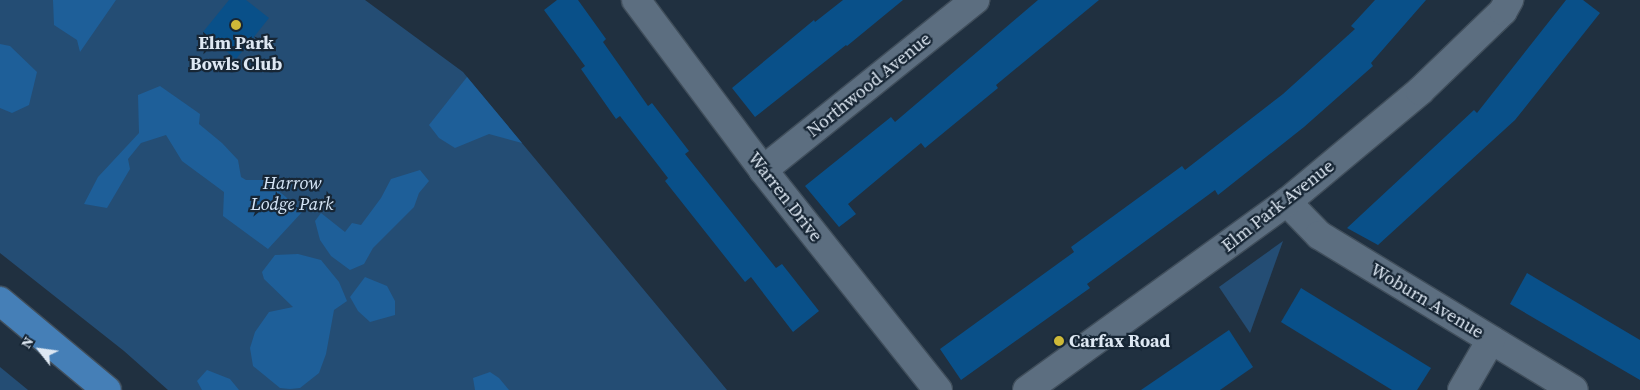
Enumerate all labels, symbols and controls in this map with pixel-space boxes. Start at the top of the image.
marker: Elm Park Bowls Club [230,19,242,31]
street label: Northwood Avenue [803,28,935,142]
place label: Elm Park Bowls Club [190,33,282,76]
street label: Warren Drive [743,148,827,246]
street label: Elm Park Avenue [1217,155,1339,257]
park label: Harrow Lodge Park [251,173,333,215]
street label: Woburn Avenue [1366,259,1488,343]
north arrow [15,325,65,375]
place label: Carfax Road [1069,330,1170,352]
text: N [16,333,38,352]
marker: Carfax Road [1053,335,1065,347]

